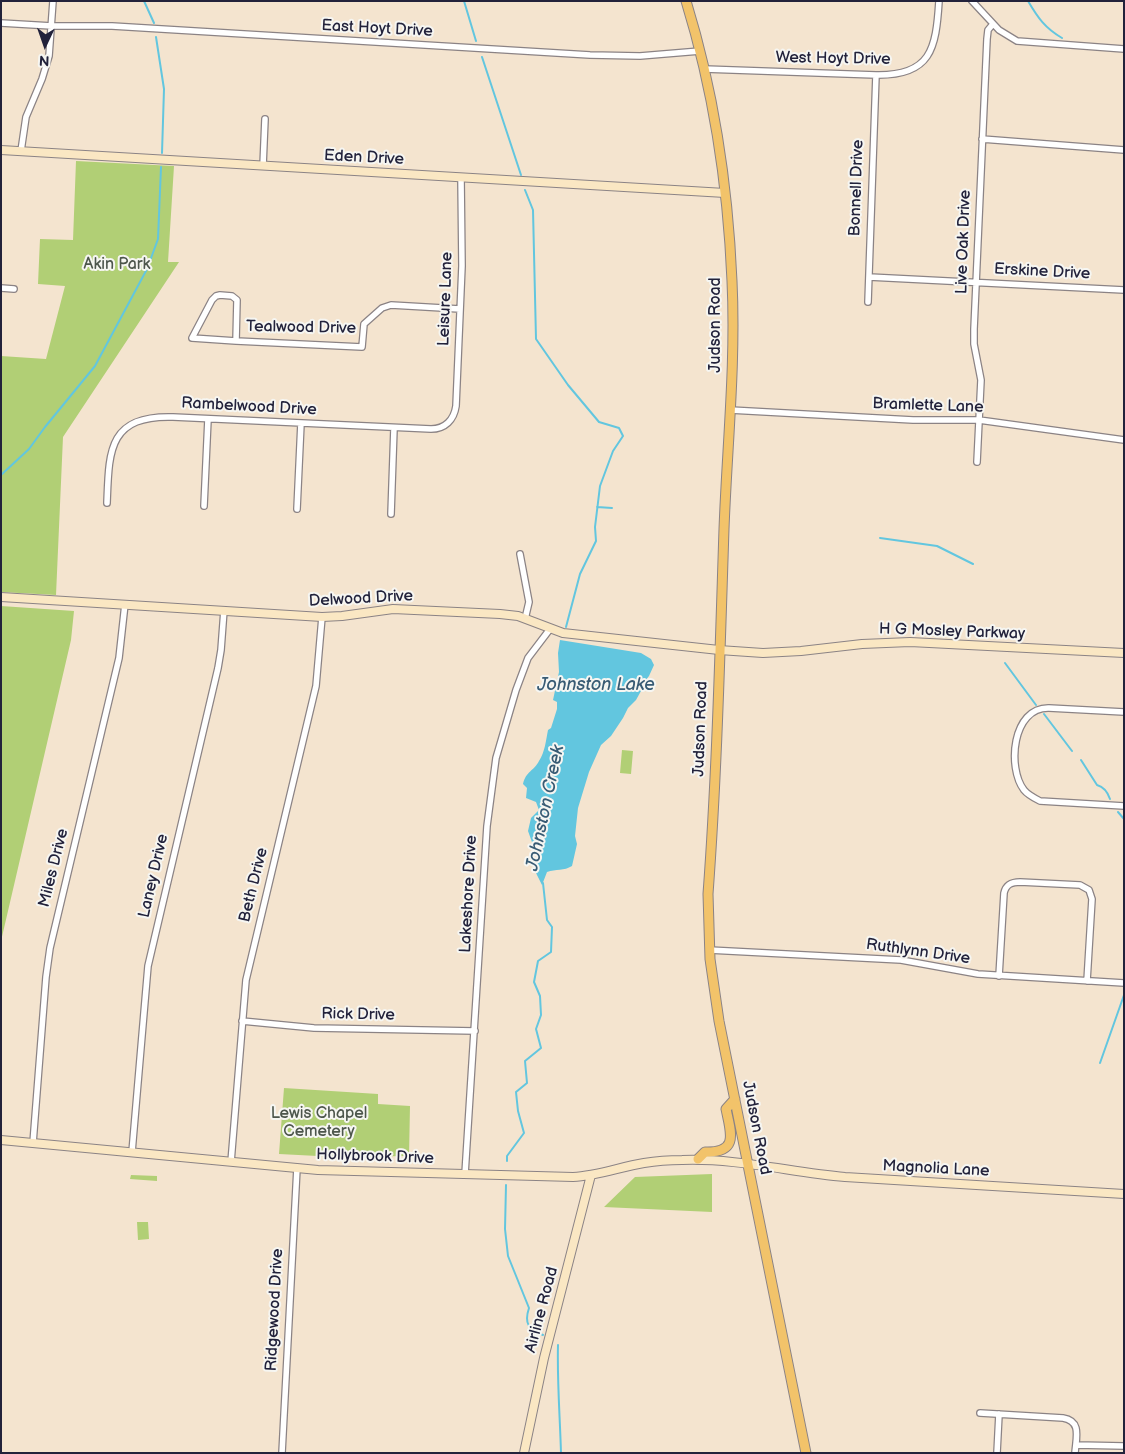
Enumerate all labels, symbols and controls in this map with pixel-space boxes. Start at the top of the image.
street label: East Hoyt Drive [321,16,433,42]
north arrow [20,20,70,70]
street label: West Hoyt Drive [775,48,891,70]
text: N [39,52,50,69]
street label: Bonnell Drive [846,139,868,237]
street label: Eden Drive [323,146,405,170]
street label: Live Oak Drive [953,189,975,295]
street label: Leisure Lane [435,252,457,346]
park label: Akin Park [84,255,150,275]
street label: Erskine Drive [993,260,1091,284]
street label: Judson Road [706,277,726,373]
street label: Tealwood Drive [246,317,356,339]
street label: Rambelwood Drive [181,394,317,420]
street label: Bramlette Lane [872,394,984,418]
street label: Delwood Drive [308,587,414,611]
street label: H G Mosley Parkway [878,620,1026,644]
water label: Johnston Lake [537,674,655,696]
street label: Judson Road [690,681,712,777]
water label: Johnston Creek [522,743,570,873]
street label: Miles Drive [35,827,73,909]
street label: Laney Drive [135,832,173,920]
street label: Lakeshore Drive [456,835,482,953]
street label: Beth Drive [235,846,273,924]
street label: Ruthlynn Drive [865,935,971,969]
street label: Rick Drive [321,1005,395,1025]
street label: Judson Road [737,1079,775,1177]
park label: Lewis Chapel Cemetery [271,1104,367,1142]
street label: Hollybrook Drive [316,1145,434,1169]
street label: Magnolia Lane [882,1157,990,1181]
street label: Ridgewood Drive [262,1248,288,1372]
street label: Airline Road [521,1265,563,1355]

